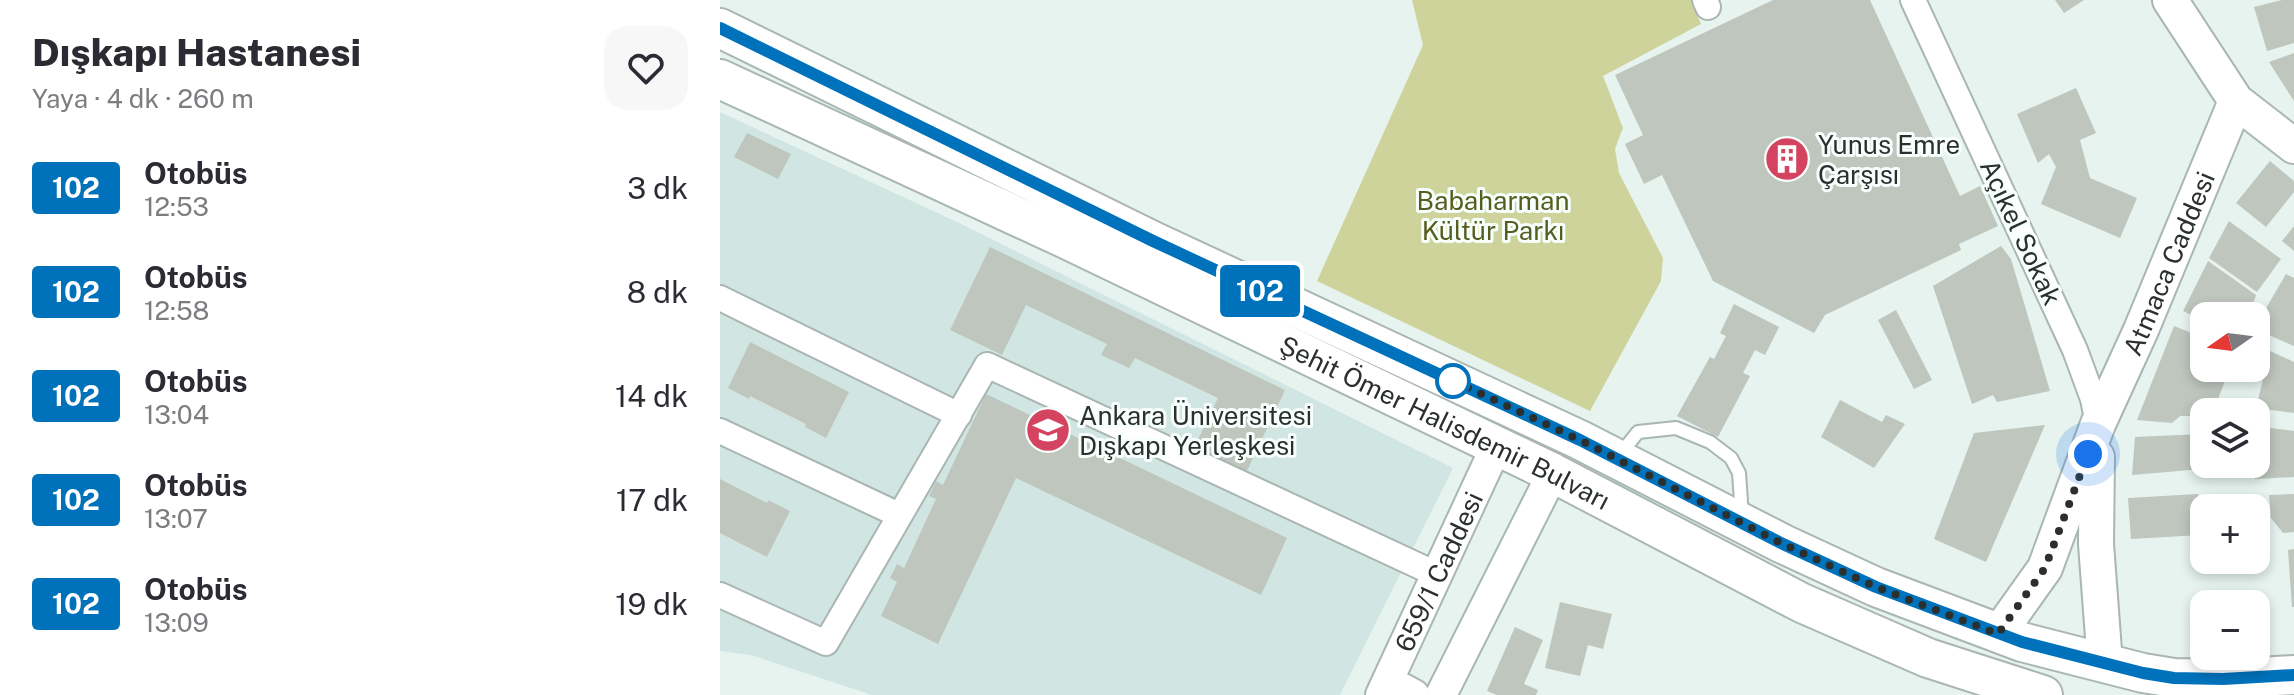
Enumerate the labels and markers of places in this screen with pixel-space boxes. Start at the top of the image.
place label: Yunus Emre Çarşısı [1818,129,1960,190]
building icon: Yunus Emre Çarşısı [1763,135,1811,183]
unlabelled marker [1436,364,1470,398]
place label: Ankara Üniversitesi Dışkapı Yerleşkesi [1079,400,1312,461]
school or university icon: Ankara Üniversitesi Dışkapı Yerleşkesi [1024,406,1072,454]

